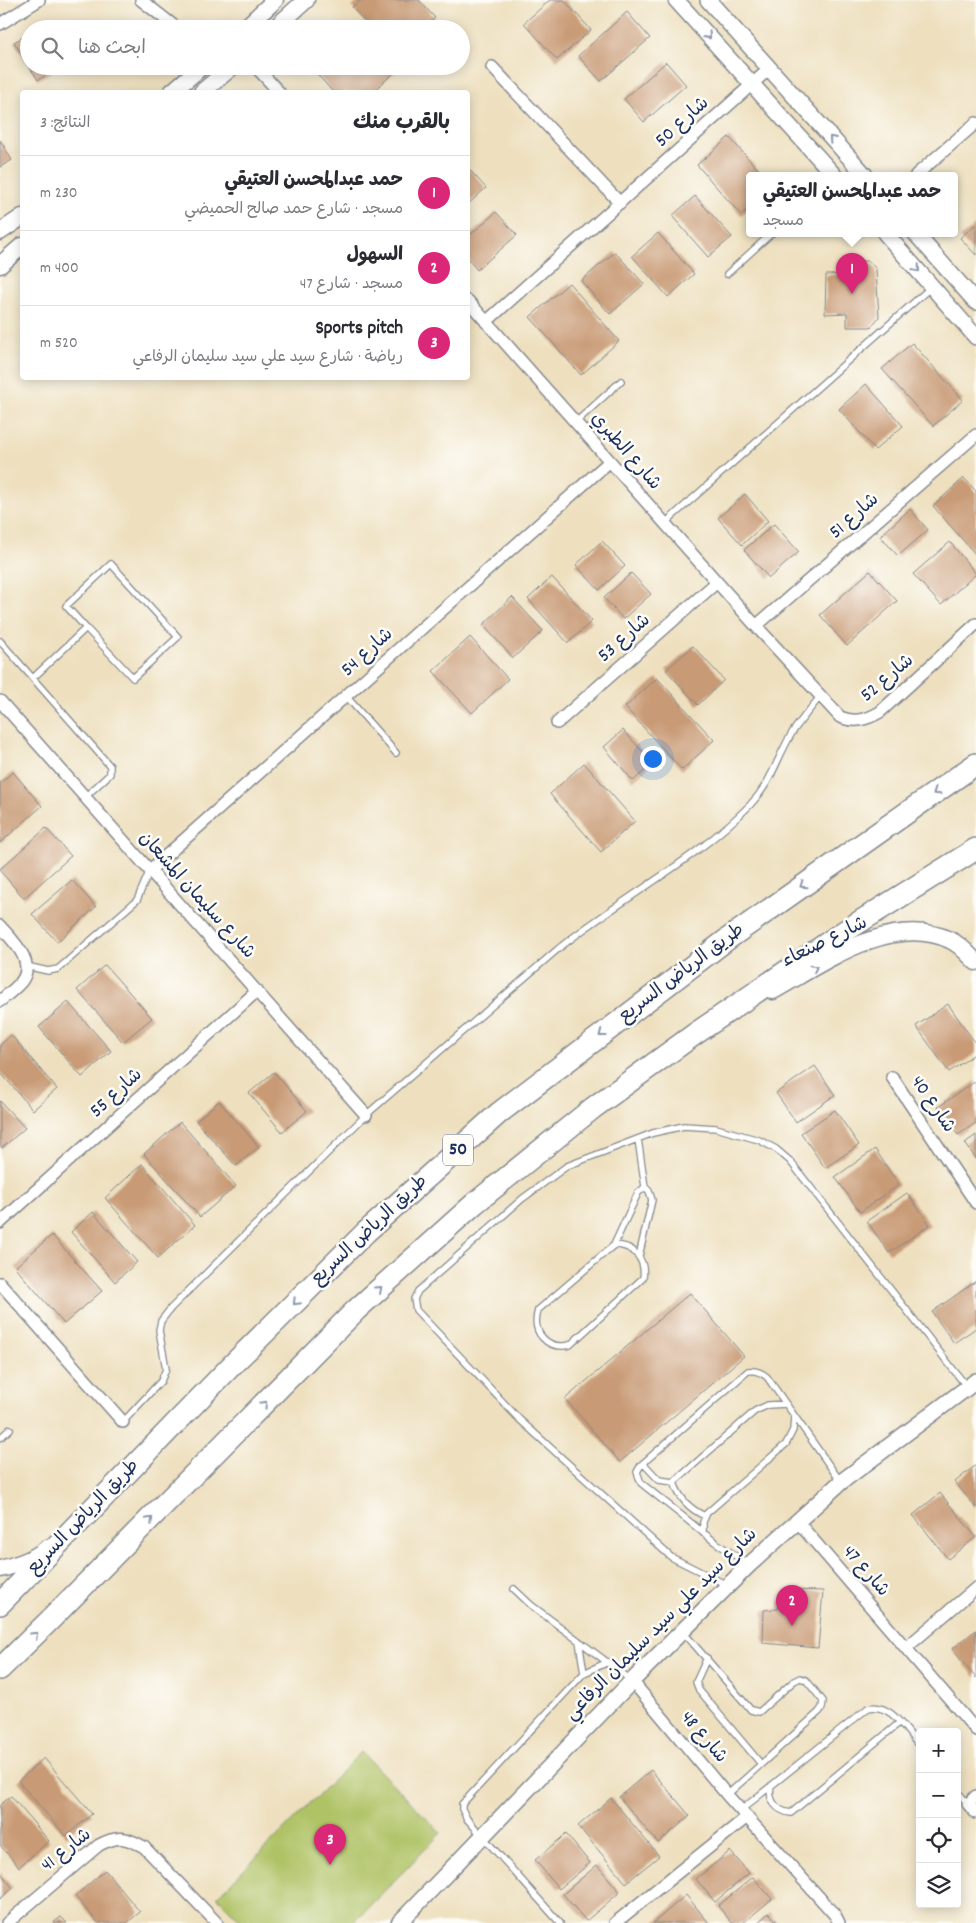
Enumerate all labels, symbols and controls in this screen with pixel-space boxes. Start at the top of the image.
search box [20,20,470,75]
one-way arrow [703,31,712,40]
icon: search [38,34,66,62]
text: ابحث هنا [78,36,146,63]
street label: شارع 50 [650,91,716,155]
text: بالقرب منك [353,109,450,139]
text: النتائج: 3 [40,112,90,135]
one-way arrow [829,135,838,144]
text: حمد عبدالمحسن العتيقي [224,168,403,195]
popup [746,172,958,237]
text: حمد عبدالمحسن العتيقي [763,180,941,207]
text: 230 m [40,182,78,205]
text: 1 [432,182,436,205]
text: مسجد · شارع حمد صالح الحميضي [184,198,403,221]
text: مسجد [763,210,804,233]
text: السهول [346,243,403,270]
pin: 1 [836,253,868,294]
text: 400 m [40,257,79,280]
text: 2 [431,257,438,280]
one-way arrow [911,264,920,273]
text: مسجد · شارع 47 [300,273,403,296]
text: Sports pitch [315,316,403,343]
text: 520 m [40,332,78,355]
text: 3 [430,332,438,355]
text: رياضة · شارع سيد علي سيد سليمان الرفاعي [132,346,403,369]
street label: شارع الطبري [583,407,667,497]
street label: شارع 51 [824,488,886,546]
street label: شارع 53 [592,608,658,670]
street label: شارع 54 [336,622,400,684]
street label: شارع 52 [855,649,921,709]
your location [640,746,666,772]
one-way arrow [932,786,942,795]
street label: شارع سليمان المشعان [131,826,261,966]
one-way arrow [799,879,809,888]
street label: شارع صنعاء [777,911,873,975]
street label: طريق الرياض السريع [613,918,751,1030]
one-way arrow [808,964,817,974]
one-way arrow [598,1028,608,1037]
street label: شارع 55 [85,1063,149,1125]
street label: شارع 40 [903,1071,961,1139]
road number: 50 [443,1134,473,1166]
street label: طريق الرياض السريع [305,1169,435,1293]
one-way arrow [373,1286,382,1295]
one-way arrow [293,1296,302,1305]
one-way arrow [258,1401,267,1410]
street label: طريق الرياض السريع [22,1454,146,1582]
one-way arrow [144,1516,153,1525]
street label: شارع سيد علي سيد سليمان الرفاعي [560,1523,764,1727]
street label: شارع 47 [835,1540,895,1604]
pin: 2 [776,1585,808,1626]
one-way arrow [29,1632,38,1641]
street label: شارع 48 [673,1706,733,1770]
map controls [916,1728,961,1908]
button: + [916,1728,961,1773]
button: − [916,1773,961,1818]
button: locate [916,1818,961,1863]
street label: شارع 41 [36,1823,98,1879]
pin: 3 [314,1824,346,1865]
button: layers [916,1863,961,1908]

